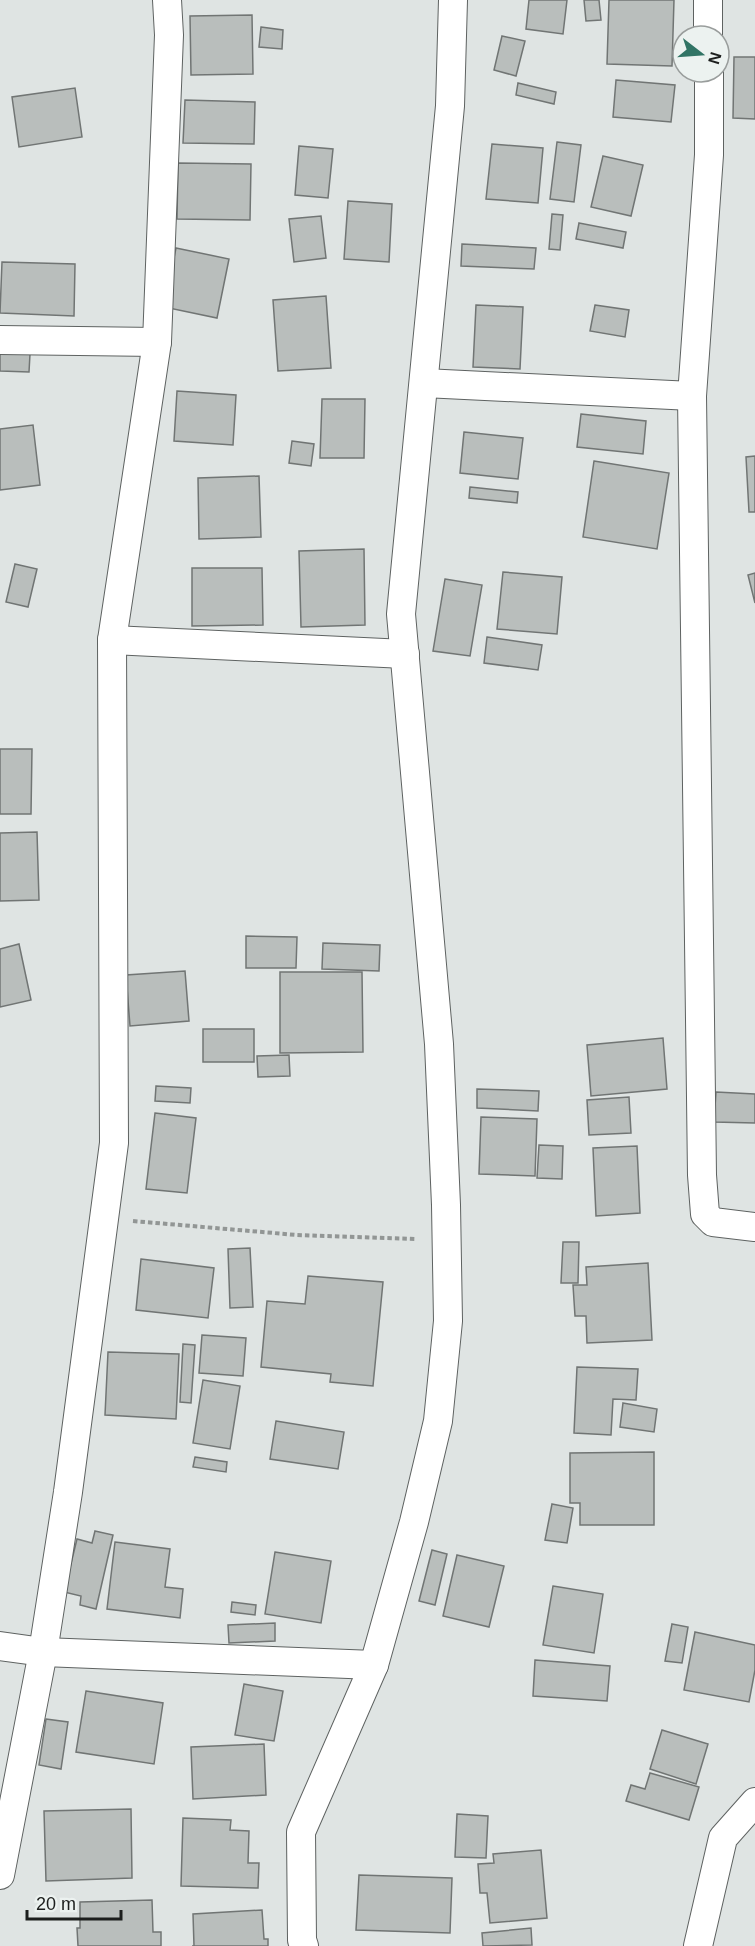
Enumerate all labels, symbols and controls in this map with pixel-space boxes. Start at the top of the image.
north arrow [671,24,731,84]
text: N [705,50,725,66]
scale bar [27,1883,122,1921]
text: 20 m [36,1894,76,1914]

